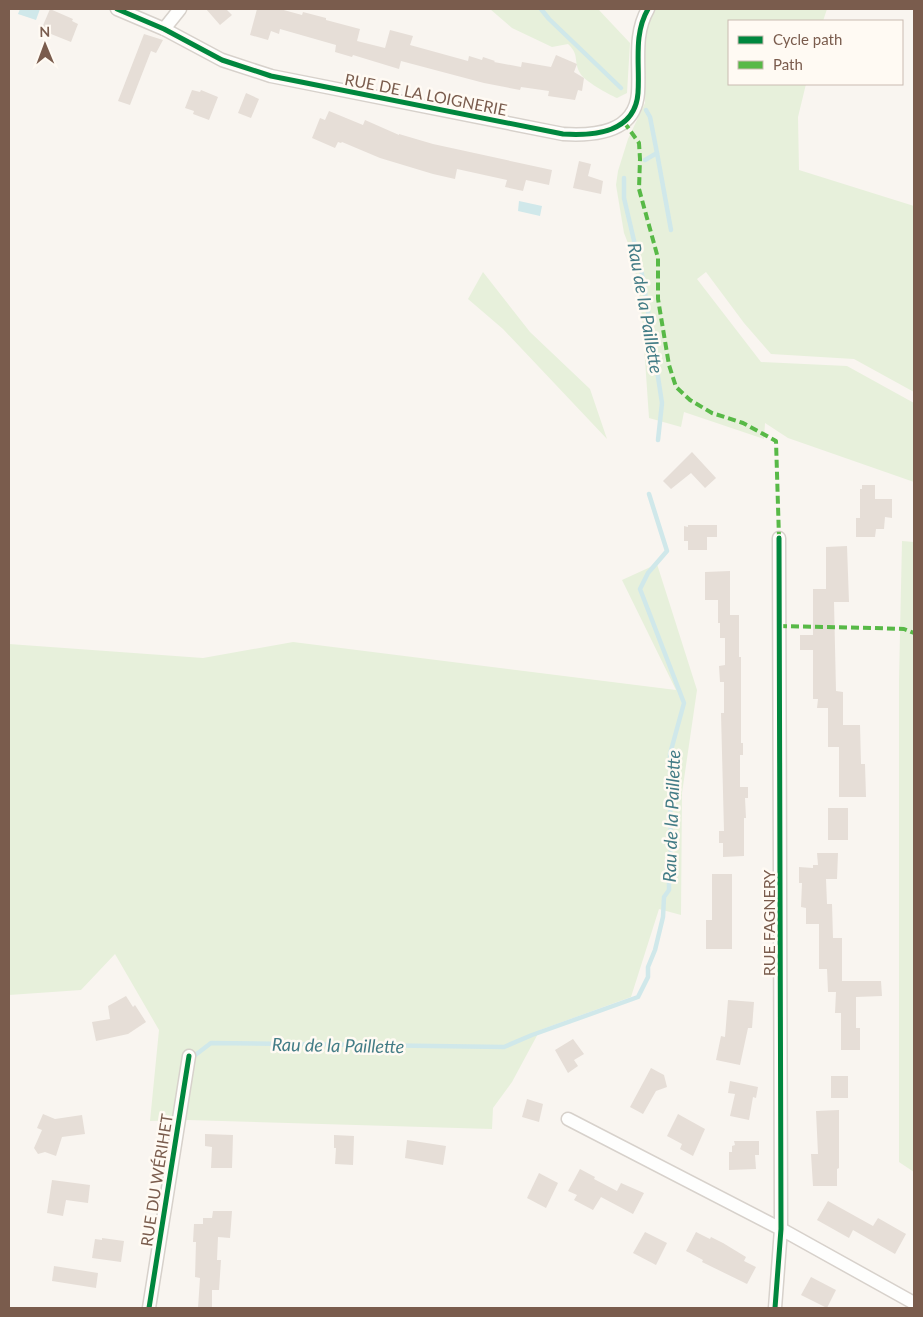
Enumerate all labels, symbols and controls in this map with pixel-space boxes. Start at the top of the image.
north arrow [20,20,70,70]
legend [728,20,903,85]
text: N [39,23,50,40]
text: Cycle path [773,30,842,48]
text: Path [773,55,803,73]
street label: RUE DE LA LOIGNERIE [343,69,509,119]
water label: Rau de la Paillette [624,241,668,375]
water label: Rau de la Paillette [658,749,684,883]
street label: RUE FAGNERY [759,870,778,976]
water label: Rau de la Paillette [272,1033,404,1057]
street label: RUE DU WÉRIHET [136,1112,176,1248]

